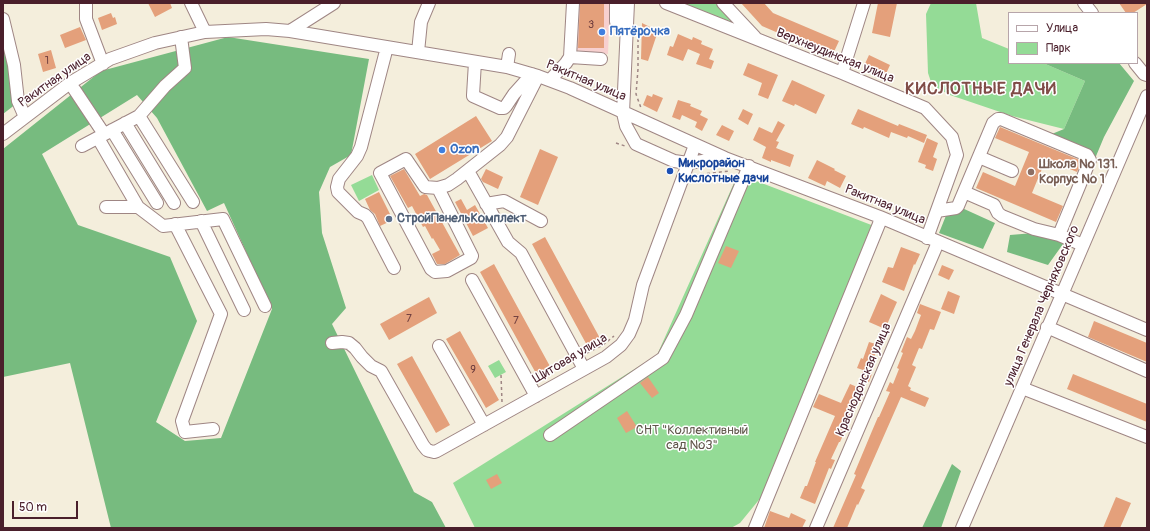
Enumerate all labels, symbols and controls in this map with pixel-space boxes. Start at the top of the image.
legend [1008,12,1138,64]
house number: 3 [588,18,594,32]
text: Улица [1046,21,1078,36]
place label: Пятёрочка [610,24,670,40]
street label: Верхнеудинская улица [774,25,896,87]
marker: Пятёрочка [597,27,607,37]
text: Парк [1046,41,1071,56]
street label: Ракитная улица [16,49,94,111]
house number: 1 [45,54,49,68]
street label: Ракитная улица [544,57,628,105]
district label: КИСЛОТНЫЕ ДАЧИ [905,80,1057,100]
place label: Ozon [450,142,479,158]
marker: Ozon [437,145,447,155]
place label: Микрорайон Кислотные дачи [678,156,768,187]
place label: Школа № 131. Корпус № 1 [1039,157,1118,188]
marker: Микрорайон Кислотные дачи [665,166,675,176]
marker: Школа № 131. Корпус № 1 [1026,167,1036,177]
street label: Ракитная улица [843,182,927,228]
place label: СтройПанельКомплект [397,211,527,227]
marker: СтройПанельКомплект [384,214,394,224]
street label: улица Генерала Черняховского [1001,223,1083,389]
house number: 7 [406,312,412,326]
house number: 7 [513,314,519,328]
street label: Краснодонская улица [833,321,895,439]
street label: Щитовая улица [530,331,610,387]
house number: 9 [470,363,476,377]
park label: СНТ "Коллективный сад №3" [636,423,748,454]
scale bar [14,493,80,519]
text: 50 m [19,500,47,515]

